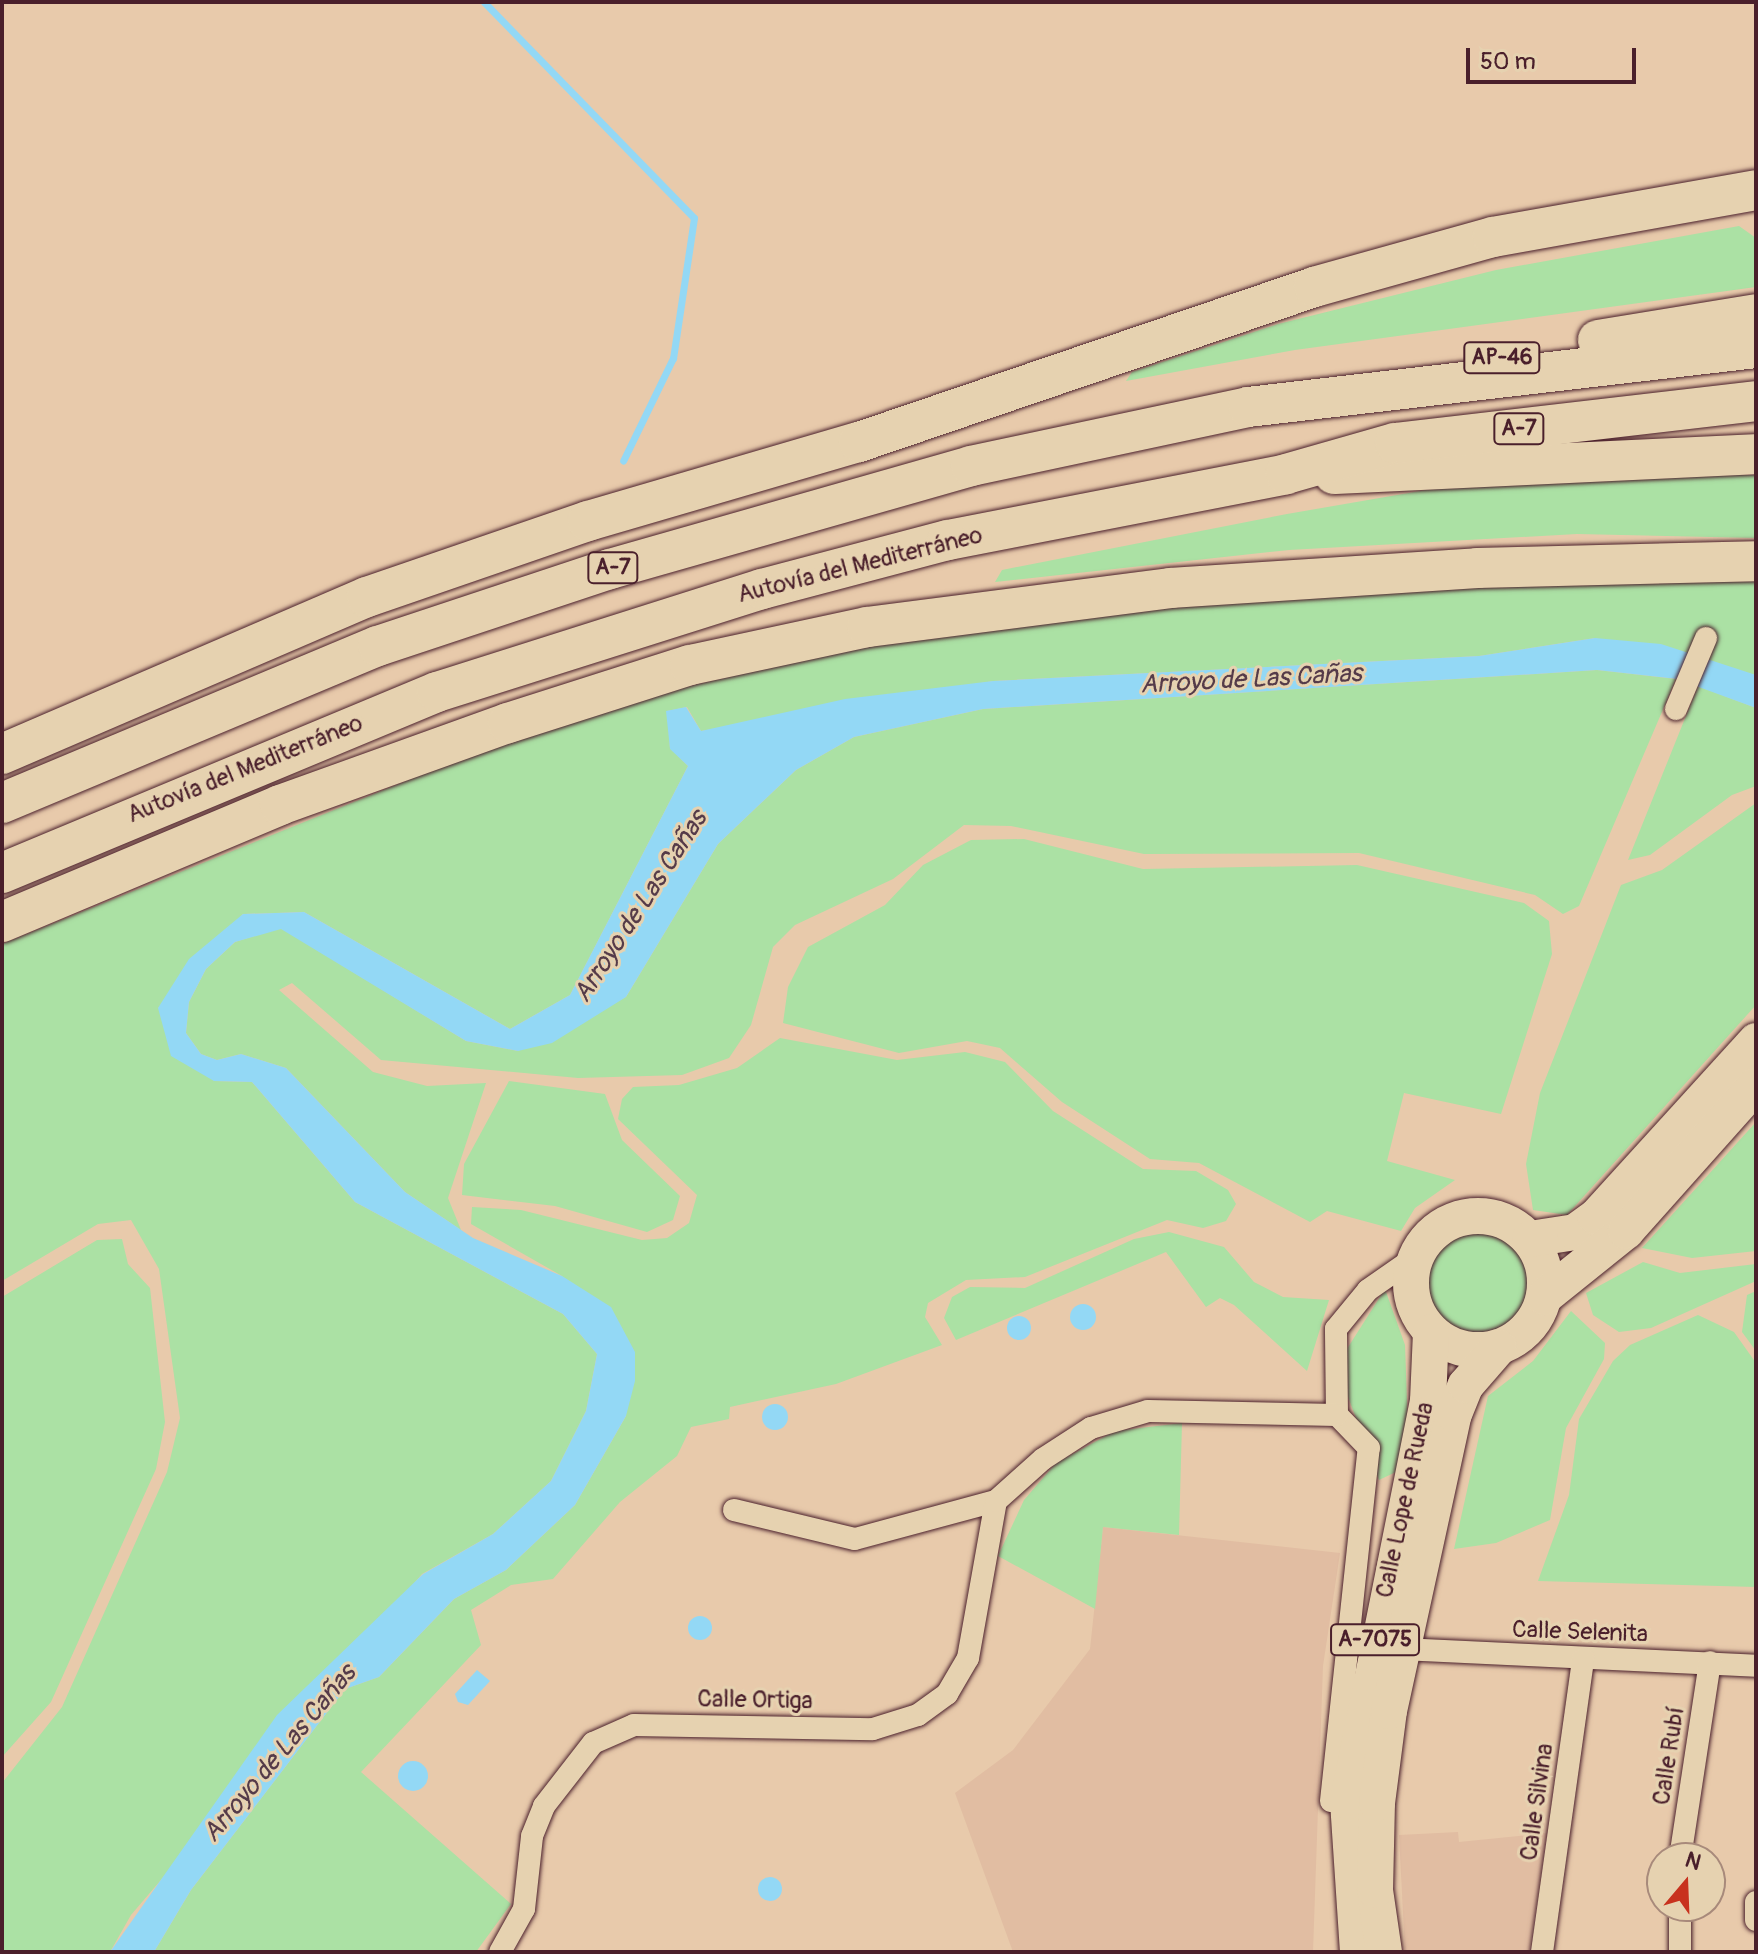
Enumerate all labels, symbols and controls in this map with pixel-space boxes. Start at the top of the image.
scale bar [1470,32,1640,82]
text: 50 m [1480,47,1536,76]
road number: AP-46 [1462,340,1542,376]
road number: A-7 [1493,411,1545,447]
street label: Autovía del Mediterráneo [735,521,985,609]
road number: A-7 [587,550,639,586]
water label: Arroyo de Las Cañas [1139,659,1363,701]
street label: Autovía del Mediterráneo [123,709,367,829]
water label: Arroyo de Las Cañas [567,805,715,1009]
street label: Calle Lope de Rueda [1370,1400,1440,1600]
street label: Calle Selenita [1512,1615,1648,1649]
road number: A-7075 [1329,1622,1421,1658]
water label: Arroyo de Las Cañas [197,1659,363,1849]
street label: Calle Ortiga [697,1685,813,1715]
street label: Calle Rubí [1647,1705,1691,1807]
street label: Calle Silvina [1515,1742,1559,1862]
north arrow [1646,1842,1726,1922]
text: N [1682,1846,1705,1877]

